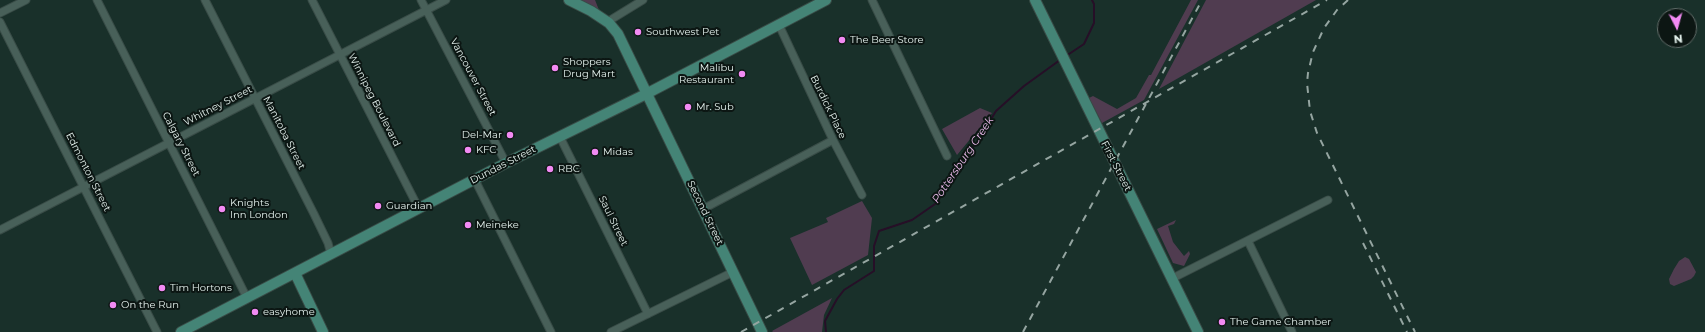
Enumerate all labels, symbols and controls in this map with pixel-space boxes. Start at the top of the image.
north arrow [1657,8,1697,48]
place label: Southwest Pet [646,26,719,38]
marker: Southwest Pet [633,27,643,37]
text: N [1673,32,1683,46]
place label: The Beer Store [850,34,924,46]
marker: The Beer Store [837,35,847,45]
street label: Vancouver Street [448,36,498,118]
street label: Winnipeg Boulevard [345,51,403,149]
place label: Shoppers Drug Mart [563,56,615,80]
place label: Malibu Restaurant [679,62,734,86]
marker: Shoppers Drug Mart [550,63,560,73]
marker: Malibu Restaurant [737,69,747,79]
street label: Burdick Place [807,73,849,141]
street label: Whitney Street [182,84,254,128]
street label: Manitoba Street [260,94,308,172]
place label: Mr. Sub [696,101,734,113]
marker: Mr. Sub [683,102,693,112]
street label: Calgary Street [160,110,202,178]
water label: Pottersburg Creek [929,114,997,206]
place label: Del-Mar [462,129,502,141]
marker: Del-Mar [505,130,515,140]
street label: Edmonton Street [63,131,113,213]
street label: First Street [1098,139,1134,193]
street label: Dundas Street [468,143,538,187]
place label: KFC [476,144,496,156]
marker: KFC [463,145,473,155]
place label: Midas [603,146,633,158]
marker: Midas [590,147,600,157]
place label: RBC [558,163,580,175]
marker: RBC [545,164,555,174]
street label: Second Street [684,179,726,247]
street label: Saul Street [596,194,630,248]
place label: Knights Inn London [230,197,288,220]
place label: Guardian [386,200,432,212]
marker: Guardian [373,201,383,211]
marker: Knights Inn London [217,204,227,214]
place label: Meineke [476,219,519,231]
marker: Meineke [463,220,473,230]
place label: Tim Hortons [170,282,232,294]
marker: Tim Hortons [157,283,167,293]
place label: On the Run [121,299,179,311]
marker: On the Run [108,300,118,310]
place label: easyhome [263,306,315,318]
marker: easyhome [250,307,260,317]
place label: The Game Chamber [1230,316,1331,328]
marker: The Game Chamber [1217,317,1227,327]

